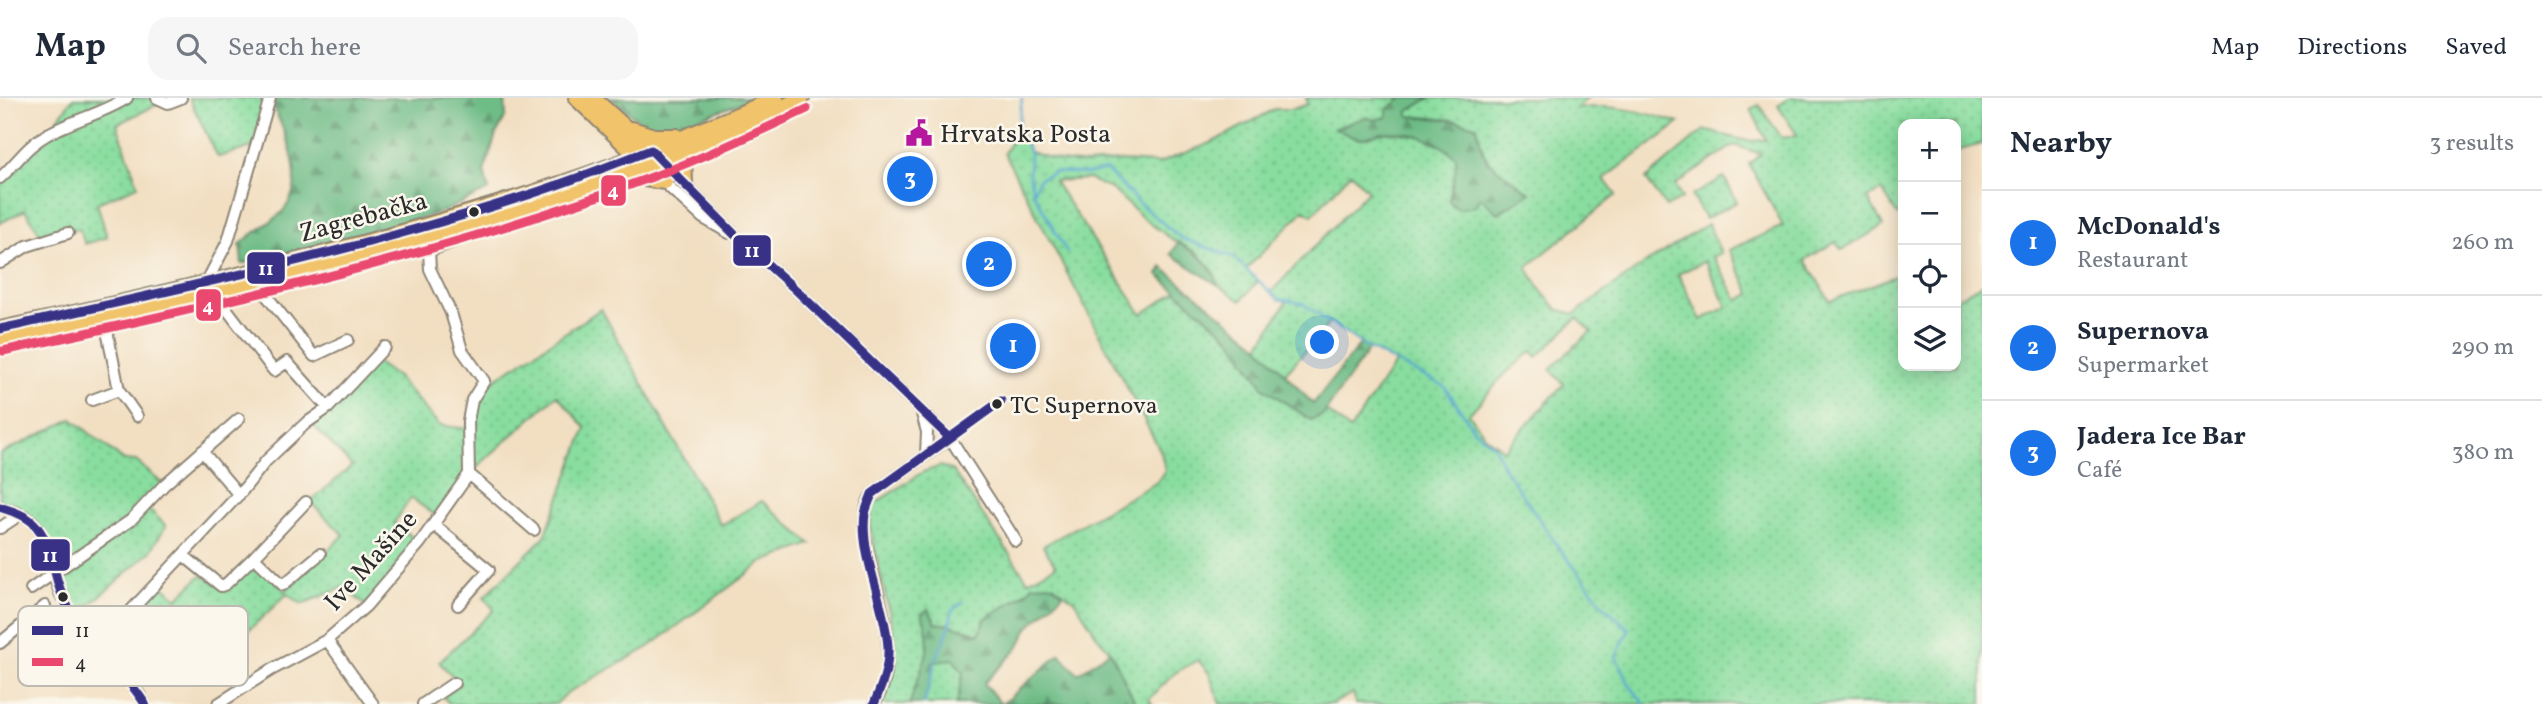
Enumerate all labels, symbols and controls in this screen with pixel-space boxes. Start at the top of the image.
search box [148,17,638,80]
text: Map [35,25,106,71]
icon: search [172,29,210,67]
text: Search here [228,30,361,66]
text: Map [2211,31,2259,65]
text: Directions [2297,31,2407,65]
text: Saved [2445,31,2507,65]
place label: Hrvatska Posta [940,117,1111,153]
public building icon: Hrvatska Posta [904,118,934,148]
map controls [1898,119,1961,371]
button: + [1898,119,1961,182]
text: Nearby [2010,123,2112,165]
text: 3 results [2429,128,2514,160]
pin: 3 [887,153,933,205]
line badge: 4 [600,174,627,207]
text: 4 [607,179,619,205]
button: − [1898,182,1961,245]
street label: Zagrebačka [296,184,432,252]
unlabelled marker [467,205,481,219]
text: McDonald's [2077,209,2220,245]
text: 1 [2028,227,2038,259]
text: 260 m [2451,227,2514,259]
line badge: 11 [732,234,772,267]
pin: 2 [966,238,1012,290]
text: 11 [744,239,760,265]
button: locate [1898,245,1961,308]
text: Restaurant [2077,245,2188,277]
line badge: 11 [246,251,286,285]
text: 11 [258,257,274,283]
line badge: 4 [195,288,222,322]
text: 4 [202,294,214,320]
button: layers [1898,308,1961,371]
text: Supernova [2077,314,2209,350]
pin: 1 [990,320,1036,372]
your location [1305,325,1339,359]
text: 2 [2027,332,2039,364]
text: 290 m [2451,332,2514,364]
text: Supermarket [2077,350,2209,382]
place label: TC Supernova [1010,390,1158,424]
marker: TC Supernova [990,397,1004,411]
text: Jadera Ice Bar [2077,419,2246,455]
text: 3 [2027,437,2039,469]
text: 380 m [2452,437,2514,469]
text: Café [2077,455,2122,487]
street label: Ive Mašine [317,503,426,620]
line badge: 11 [30,538,71,572]
text: 11 [42,544,58,570]
unlabelled marker [56,590,70,604]
legend [18,606,248,686]
text: 11 [75,619,90,645]
text: 4 [75,651,86,677]

